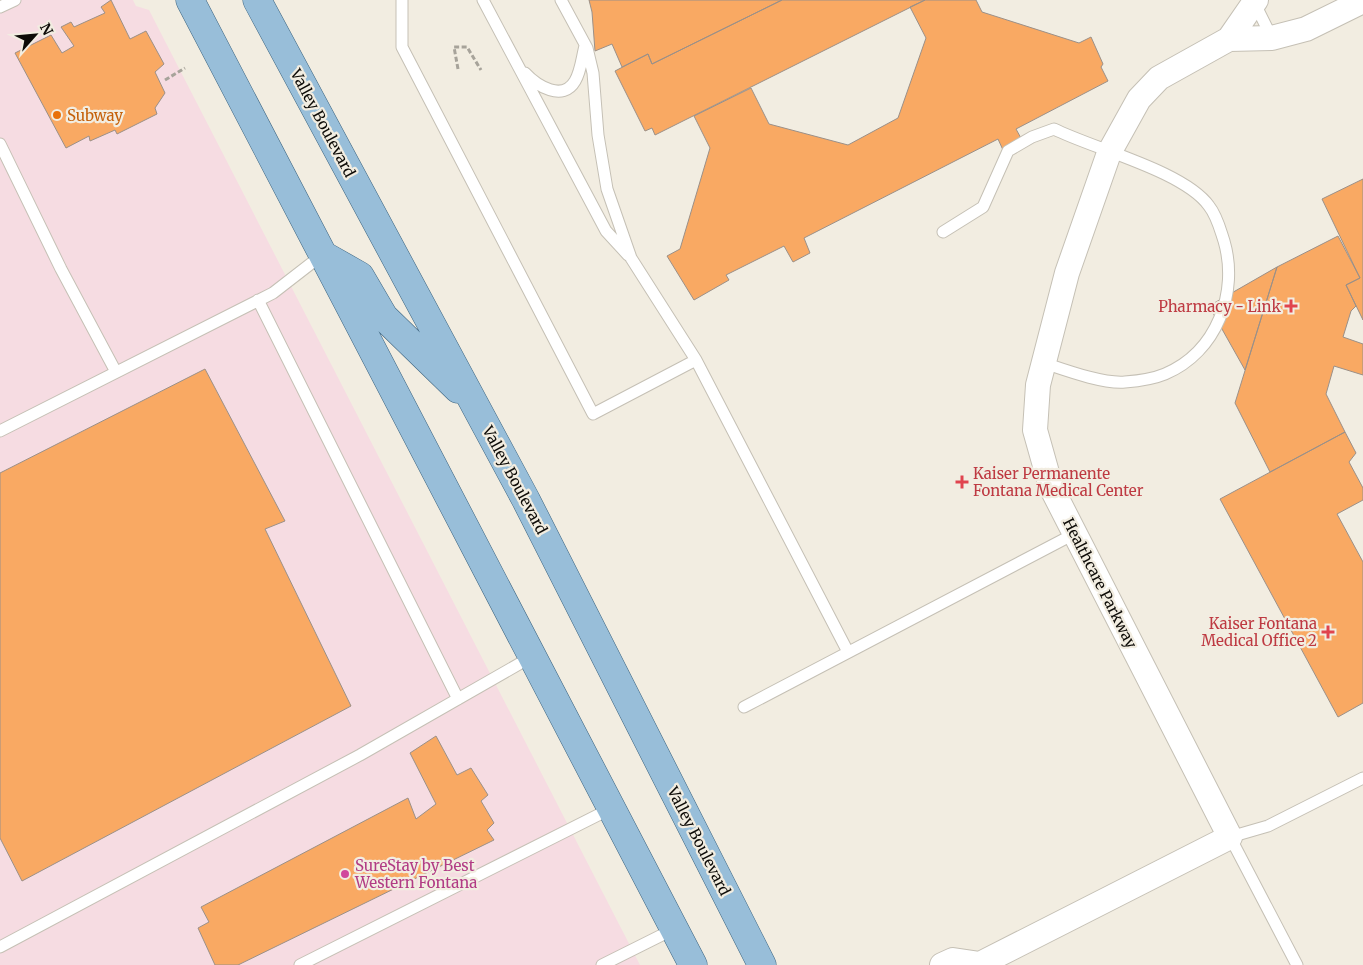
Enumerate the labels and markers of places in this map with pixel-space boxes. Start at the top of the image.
place label: Subway [67,106,123,125]
marker: Subway [51,109,63,121]
place label: Pharmacy - Link [1158,297,1281,316]
marker: Pharmacy - Link [1285,300,1297,312]
place label: Kaiser Permanente Fontana Medical Center [973,464,1144,500]
marker: Kaiser Permanente Fontana Medical Center [955,475,969,489]
place label: Kaiser Fontana Medical Office 2 [1201,614,1317,650]
marker: Kaiser Fontana Medical Office 2 [1321,625,1335,639]
place label: SureStay by Best Western Fontana [354,856,477,892]
marker: SureStay by Best Western Fontana [339,868,351,880]

